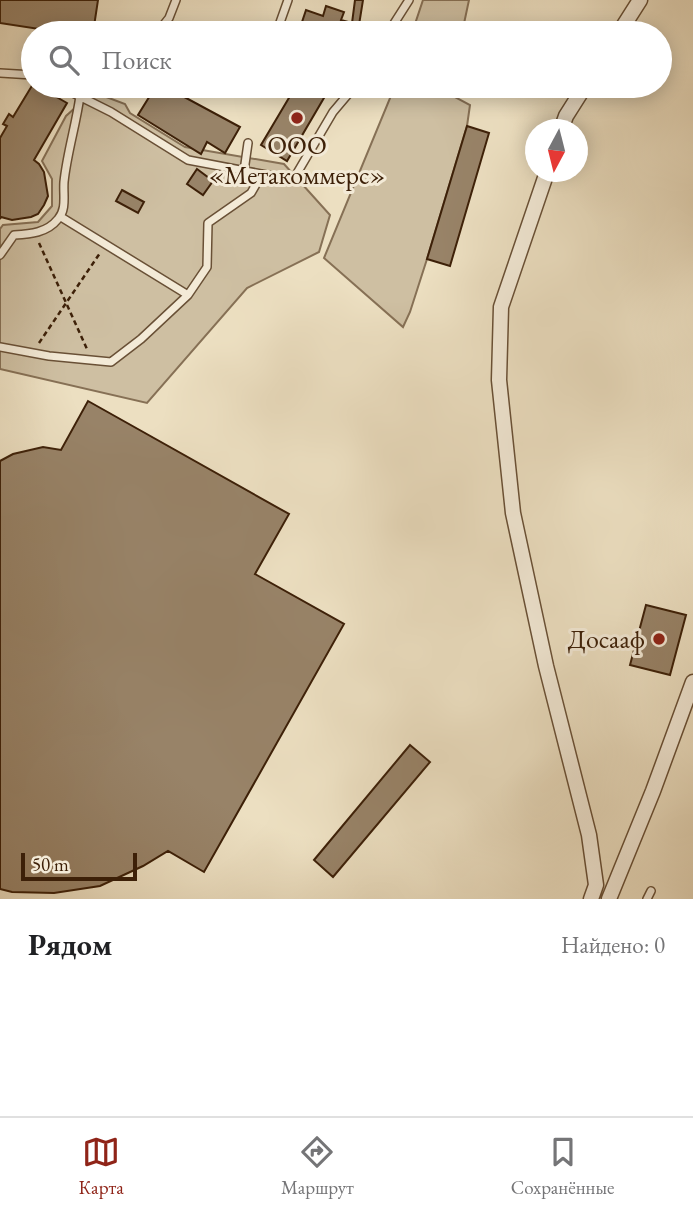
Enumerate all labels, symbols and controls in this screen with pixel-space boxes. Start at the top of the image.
search box [21,21,672,98]
icon: search [45,41,83,79]
text: Поиск [101,43,172,77]
marker: ООО «Метакоммерс» [289,110,305,126]
north arrow [525,119,588,182]
place label: ООО «Метакоммерс» [209,128,385,192]
place label: Досааф [568,622,645,656]
marker: Досааф [651,631,667,647]
scale bar [21,850,136,882]
text: 50 m [32,852,69,877]
text: Рядом [28,925,112,964]
text: Найдено: 0 [561,930,665,960]
tab: Карта [79,1133,124,1200]
tab: Маршрут [281,1133,354,1200]
tab: Сохранённые [511,1133,614,1200]

